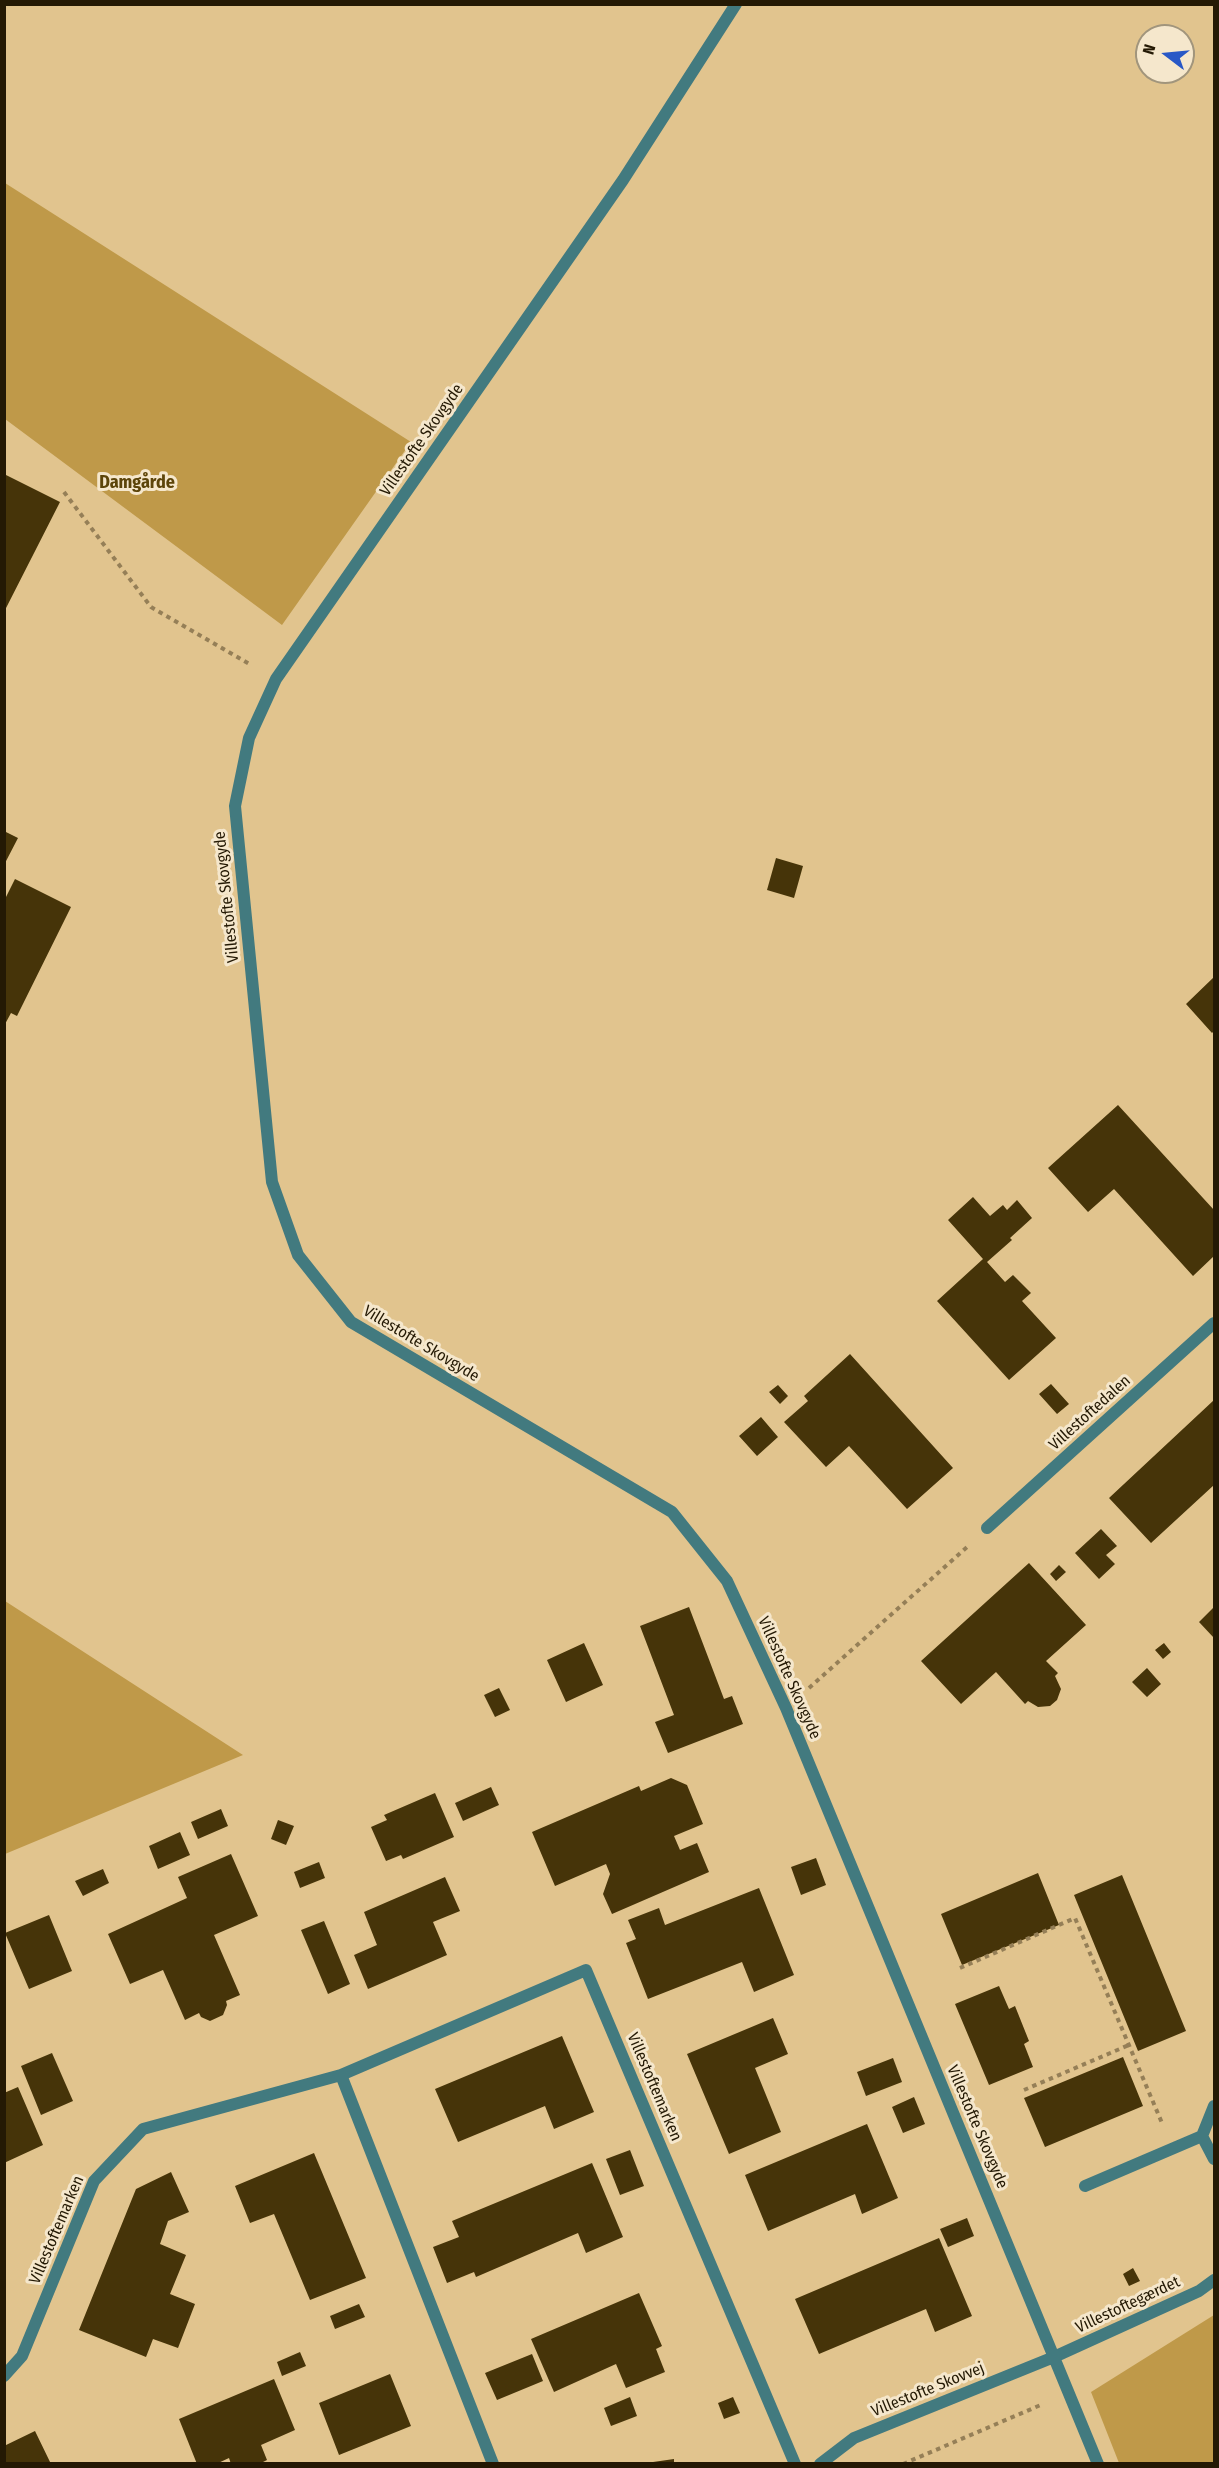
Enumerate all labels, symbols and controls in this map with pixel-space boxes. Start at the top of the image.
north arrow [1135,24,1195,84]
text: N [1139,42,1160,57]
street label: Villestofte Skovgyde [376,380,468,500]
district label: Damgårde [99,472,175,494]
street label: Villestofte Skovgyde [211,830,243,964]
street label: Villestofte Skovgyde [359,1302,483,1386]
street label: Villestoftedalen [1045,1371,1135,1455]
street label: Villestofte Skovgyde [753,1614,825,1742]
street label: Villestoftemarken [623,2030,685,2144]
street label: Villestofte Skovgyde [942,2062,1012,2192]
street label: Villestoftemarken [26,2173,88,2287]
street label: Villestoftegærdet [1073,2272,1183,2338]
street label: Villestofte Skovvej [869,2359,987,2421]

